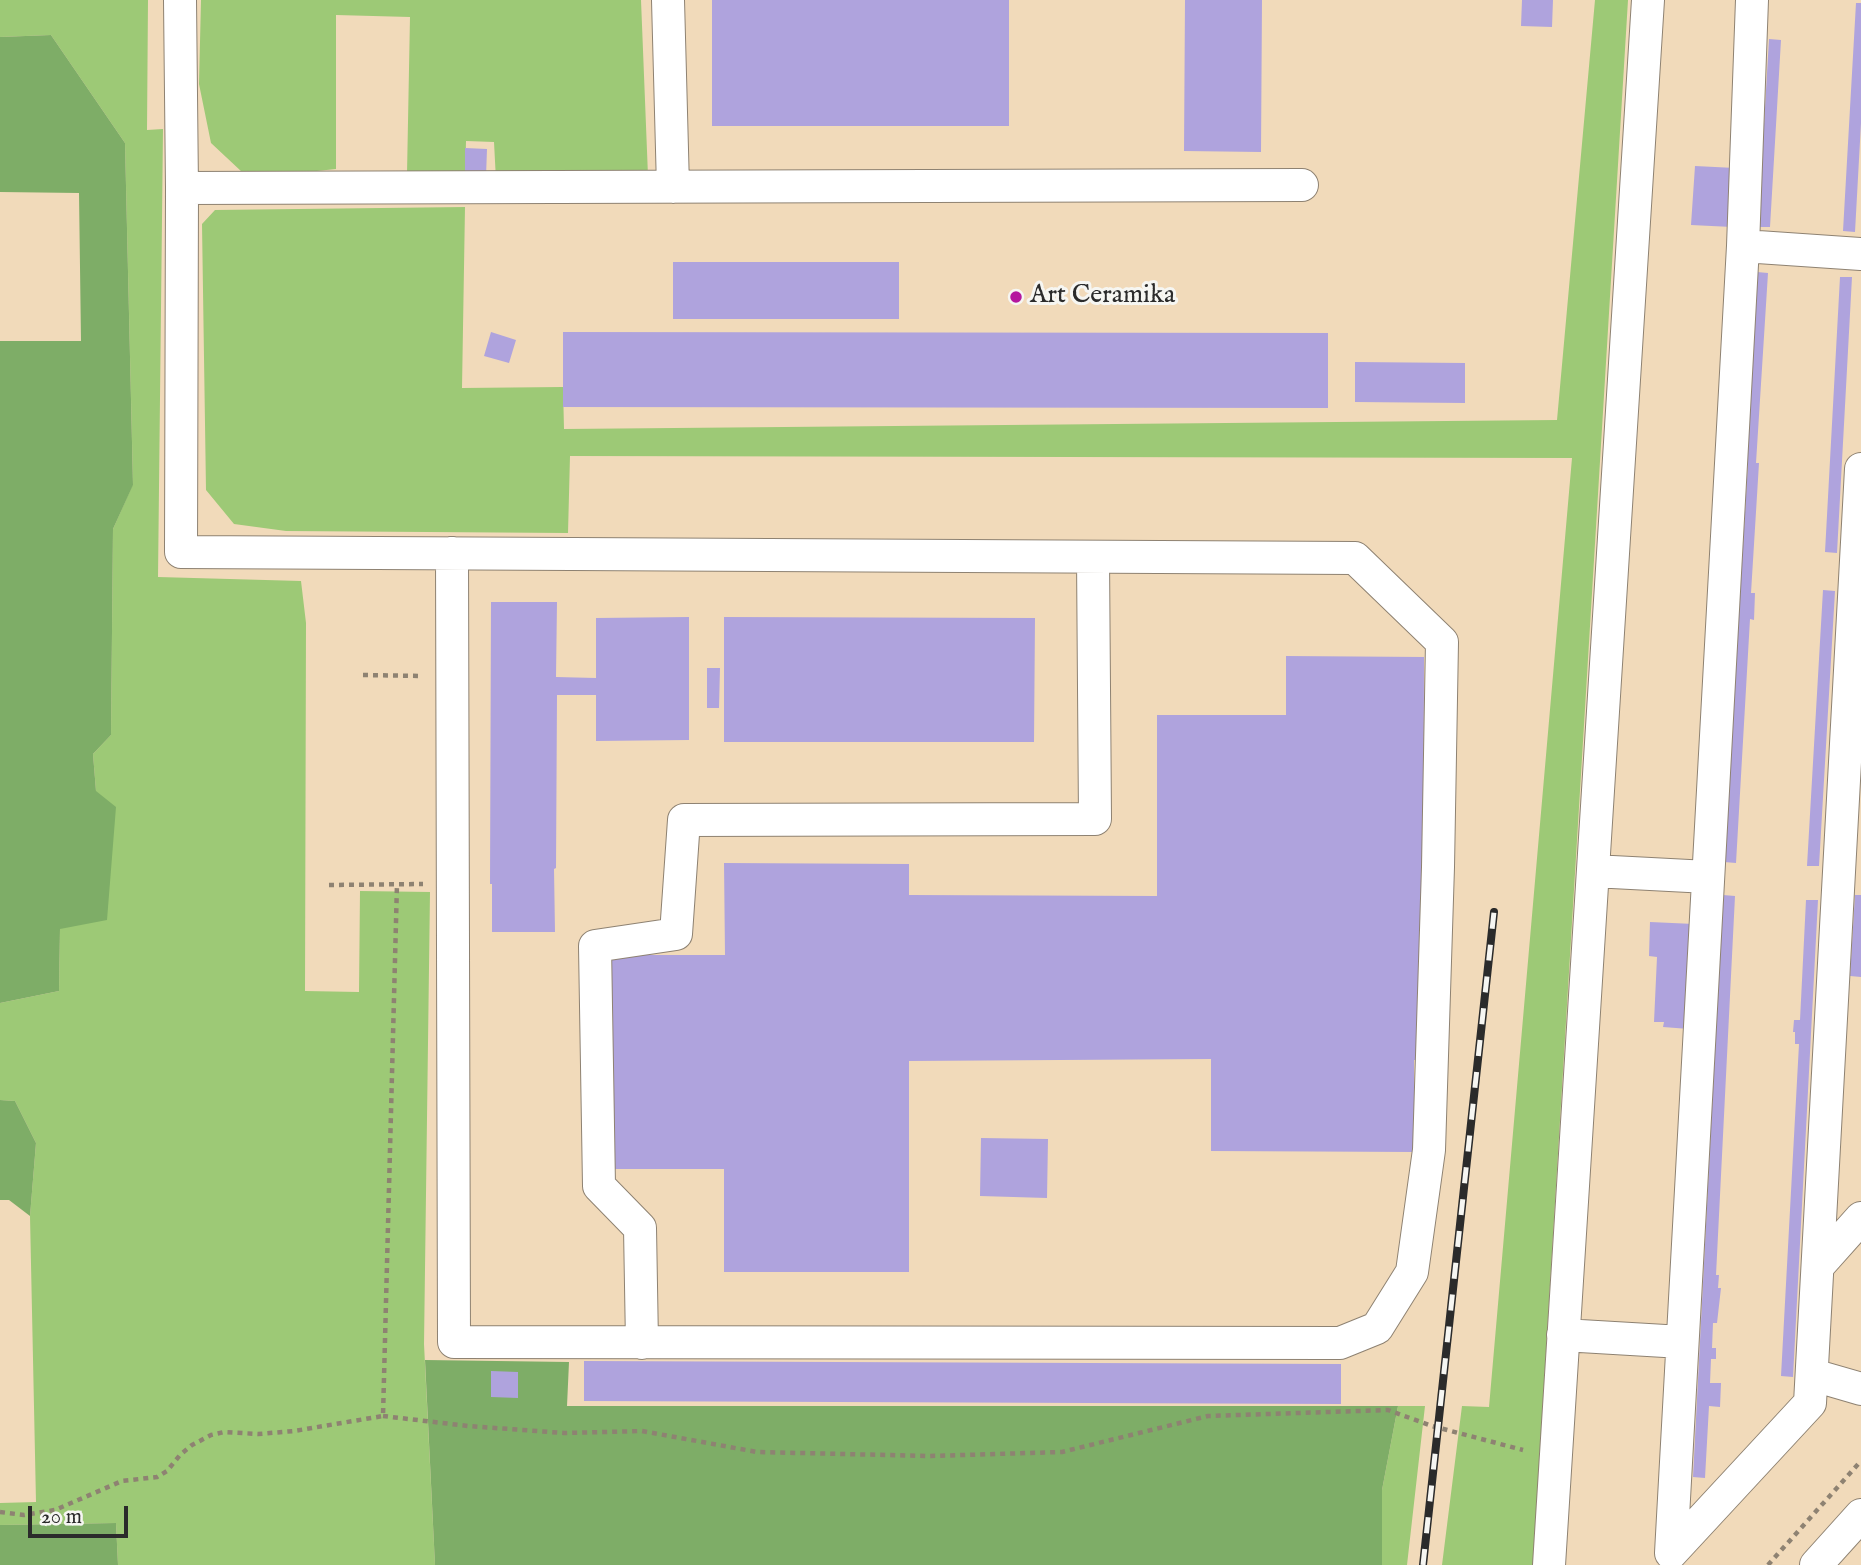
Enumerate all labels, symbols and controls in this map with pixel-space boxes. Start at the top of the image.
place label: Art Ceramika [1030,281,1175,313]
marker: Art Ceramika [1008,289,1024,305]
scale bar [32,1492,131,1536]
text: 20 m [41,1504,82,1531]

